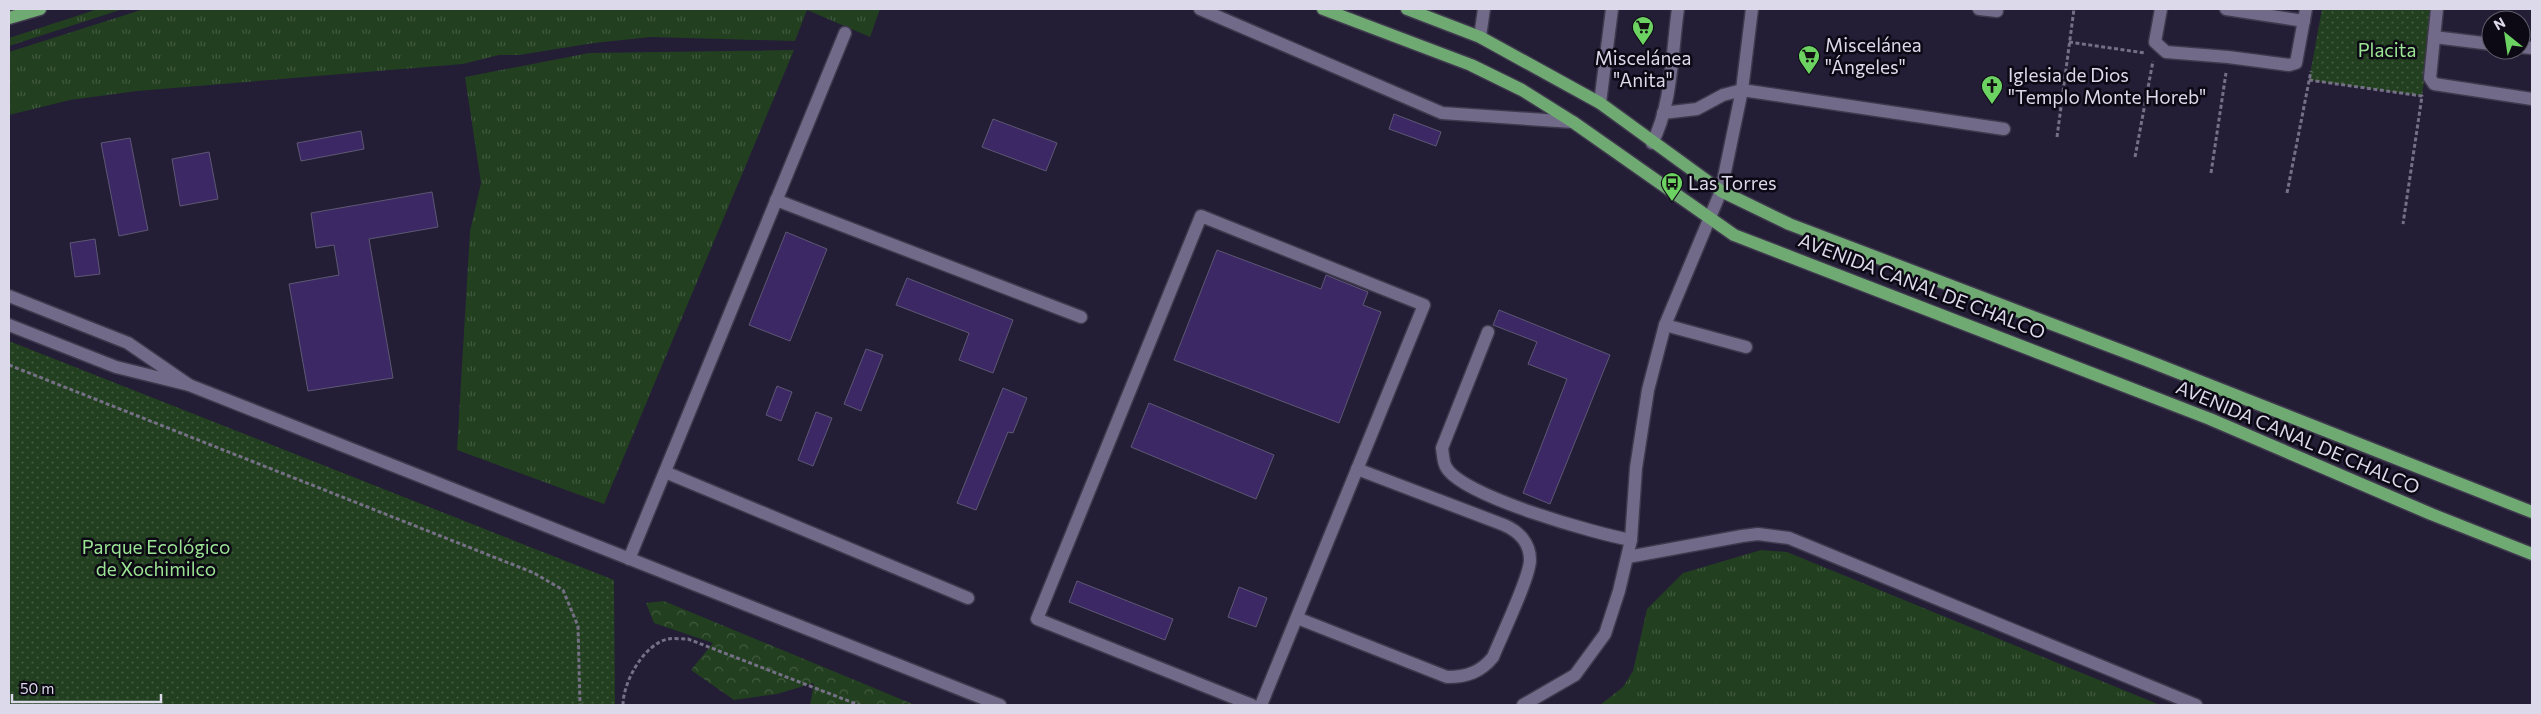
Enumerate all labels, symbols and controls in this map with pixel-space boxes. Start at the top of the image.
north arrow [2481,10,2531,60]
text: N [2490,13,2508,33]
supermarket icon: Miscelánea "Anita" [1631,15,1655,46]
place label: Miscelánea "Ángeles" [1825,33,1922,78]
park label: Placita [2358,38,2416,61]
supermarket icon: Miscelánea "Ángeles" [1797,44,1821,75]
place label: Miscelánea "Anita" [1595,46,1691,91]
place label: Iglesia de Dios "Templo Monte Horeb" [2008,63,2206,108]
church icon: Iglesia de Dios "Templo Monte Horeb" [1980,74,2004,105]
bus stop icon: Las Torres [1660,171,1684,202]
place label: Las Torres [1688,171,1777,194]
street label: AVENIDA CANAL DE CHALCO [1796,228,2049,343]
street label: AVENIDA CANAL DE CHALCO [2173,375,2423,498]
park label: Parque Ecológico de Xochimilco [82,535,230,580]
scale bar [12,672,161,704]
text: 50 m [20,679,54,697]

